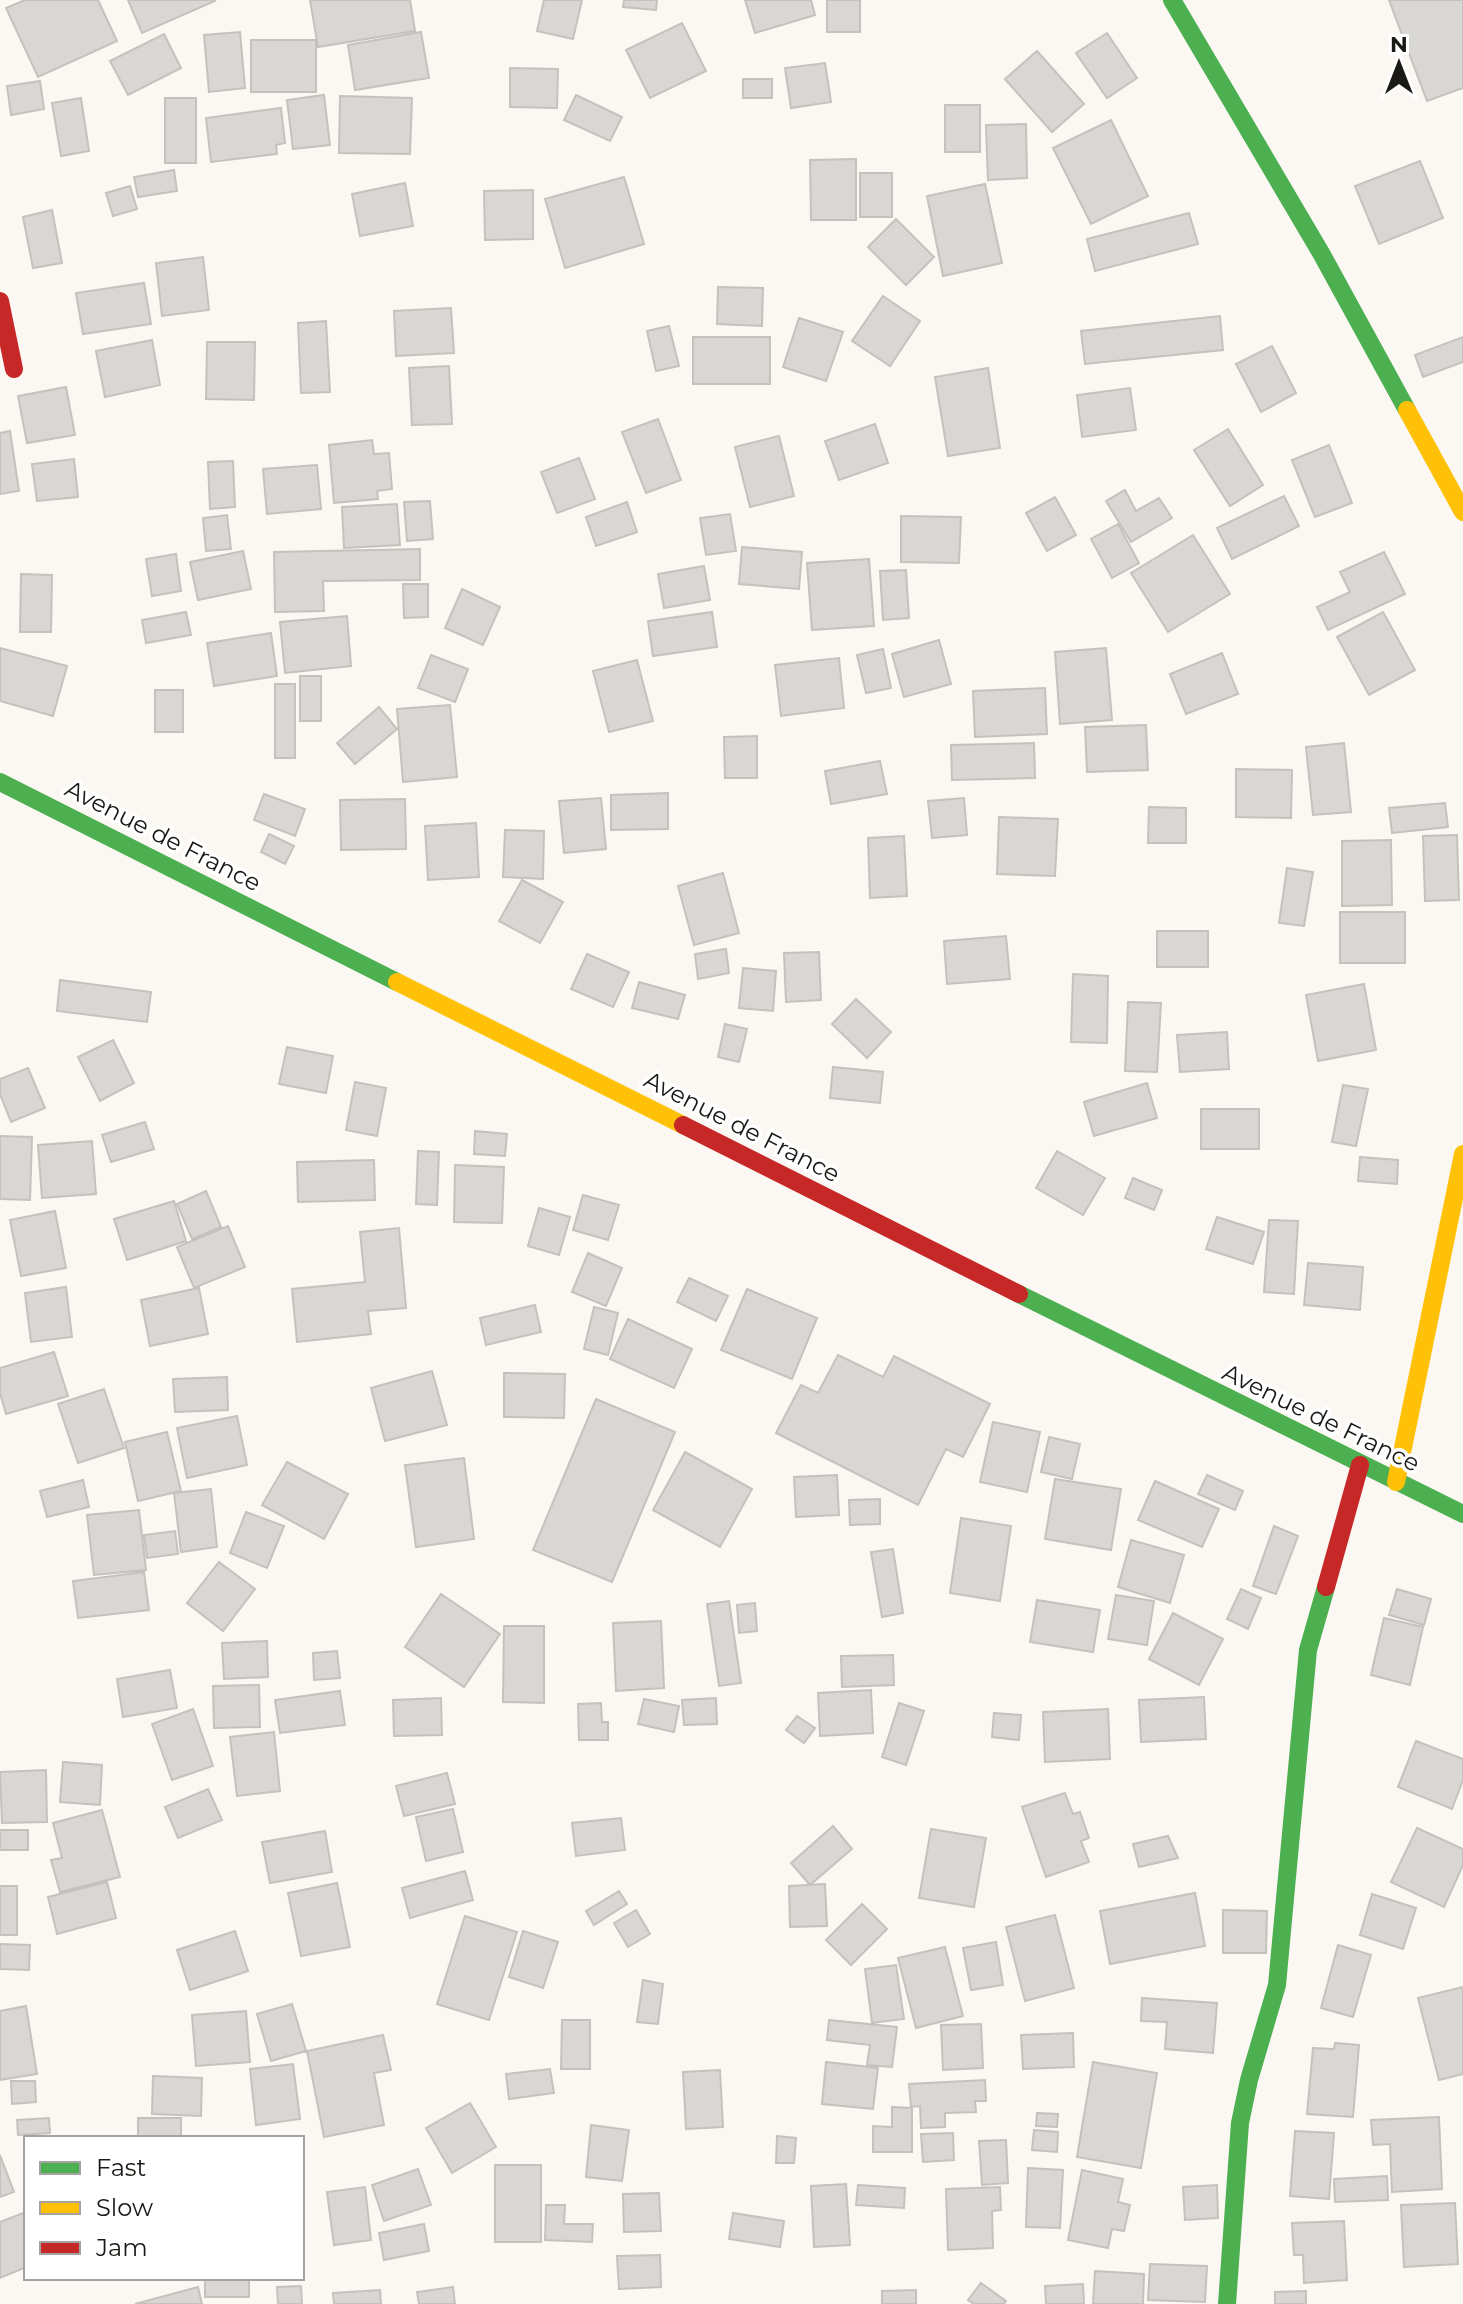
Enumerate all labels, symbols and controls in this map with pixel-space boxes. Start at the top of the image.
north arrow [1359,24,1439,104]
text: N [1390,31,1408,58]
street label: Avenue de France [61,774,266,897]
street label: Avenue de France [640,1065,845,1188]
street label: Avenue de France [1218,1357,1425,1478]
legend [24,2136,304,2280]
text: Fast [96,2153,147,2182]
text: Slow [96,2193,153,2222]
text: Jam [95,2233,148,2262]

